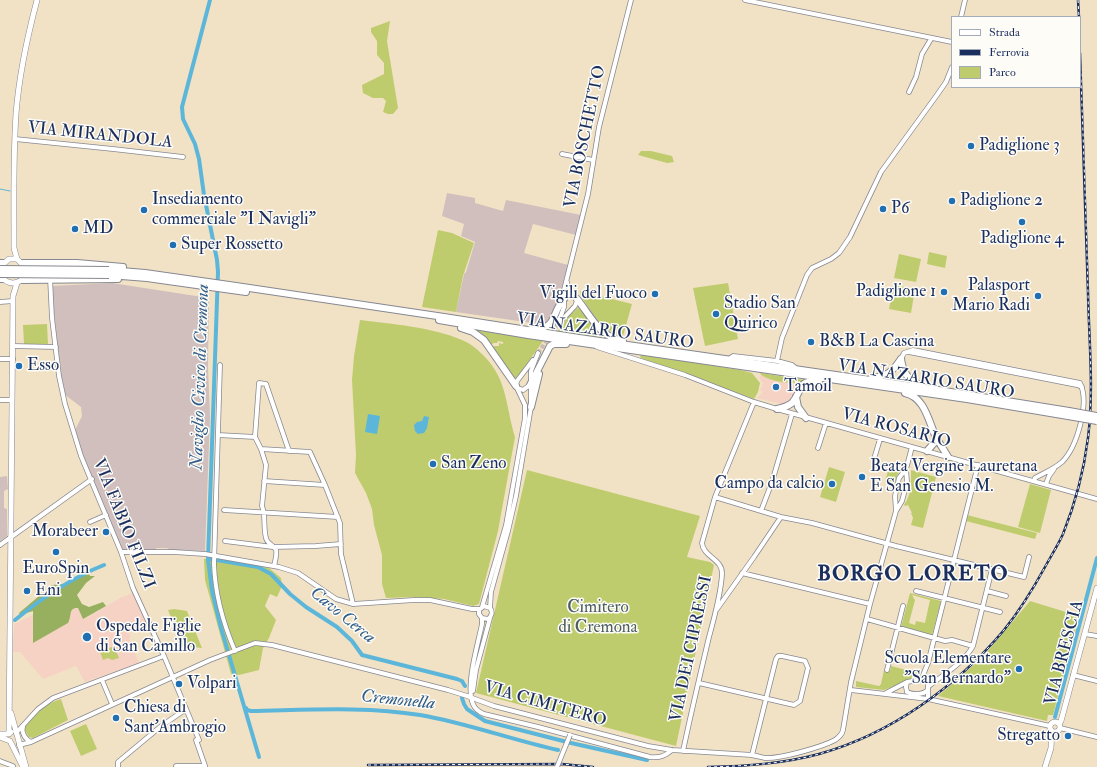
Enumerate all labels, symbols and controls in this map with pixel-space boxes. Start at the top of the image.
legend [951,16,1081,88]
text: Strada [989,25,1020,40]
text: Ferrovia [989,45,1029,60]
street label: VIA BOSCHETTO [561,64,611,210]
text: Parco [989,65,1016,80]
street label: VIA MIRANDOLA [26,118,174,154]
place label: Padiglione 3 [979,136,1060,156]
marker: Padiglione 3 [966,141,976,151]
place label: Insediamento commerciale "I Navigli" [152,190,316,230]
place label: Padiglione 2 [960,191,1043,211]
marker: Padiglione 2 [947,196,957,206]
place label: P6 [891,199,910,219]
marker: P6 [878,204,888,214]
marker: Insediamento commerciale "I Navigli" [139,205,149,215]
marker: Padiglione 4 [1017,217,1027,227]
place label: MD [83,219,113,239]
marker: MD [70,224,80,234]
place label: Padiglione 4 [980,229,1064,249]
place label: Super Rossetto [181,235,283,255]
marker: Super Rossetto [168,240,178,250]
place label: Palasport Mario Radi [952,276,1030,316]
place label: Padiglione 1 [856,282,936,302]
water label: Naviglio Civico di Cremona [187,284,215,470]
place label: Vigili del Fuoco [540,284,647,304]
marker: Padiglione 1 [939,287,949,297]
marker: Vigili del Fuoco [650,289,660,299]
marker: Palasport Mario Radi [1033,291,1043,301]
place label: Stadio San Quirico [724,294,796,334]
street label: VIA NAZARIO SAURO [515,309,695,355]
marker: Stadio San Quirico [711,309,721,319]
place label: B&B La Cascina [819,332,934,352]
marker: B&B La Cascina [806,337,816,347]
place label: Esso [27,356,59,376]
street label: VIA NAZARIO SAURO [836,356,1016,404]
marker: Esso [14,361,24,371]
place label: Tamoil [784,377,832,397]
marker: Tamoil [771,382,781,392]
street label: VIA ROSARIO [839,405,953,453]
place label: San Zeno [441,454,507,474]
street label: VIA FABIO FILZI [88,456,158,592]
place label: Beata Vergine Lauretana E San Genesio M. [870,457,1037,497]
marker: San Zeno [428,459,438,469]
marker: Beata Vergine Lauretana E San Genesio M. [857,472,867,482]
place label: Campo da calcio [715,474,824,494]
marker: Campo da calcio [827,479,837,489]
place label: Morabeer [31,522,98,542]
marker: Morabeer [101,527,111,537]
marker: EuroSpin [51,547,61,557]
place label: EuroSpin [23,559,89,579]
district label: BORGO LORETO [817,562,1009,588]
street label: VIA DEI CIPRESSI [667,574,717,724]
place label: Eni [35,581,61,601]
water label: Cavo Cerca [305,583,379,649]
marker: Eni [22,586,32,596]
park label: Cimitero di Cremona [558,598,638,638]
street label: VIA BRESCIA [1041,598,1089,708]
place label: Ospedale Figlie di San Camillo [96,617,201,657]
marker: Ospedale Figlie di San Camillo [81,631,93,643]
place label: Scuola Elementare "San Bernardo" [884,649,1011,689]
marker: Scuola Elementare "San Bernardo" [1014,664,1024,674]
place label: Volpari [187,674,237,694]
street label: VIA CIMITERO [481,678,609,732]
marker: Volpari [174,679,184,689]
water label: Cremonella [360,686,436,716]
place label: Chiesa di Sant'Ambrogio [124,698,226,738]
marker: Chiesa di Sant'Ambrogio [111,713,121,723]
place label: Stregatto [997,726,1060,746]
marker: Stregatto [1063,731,1073,741]

